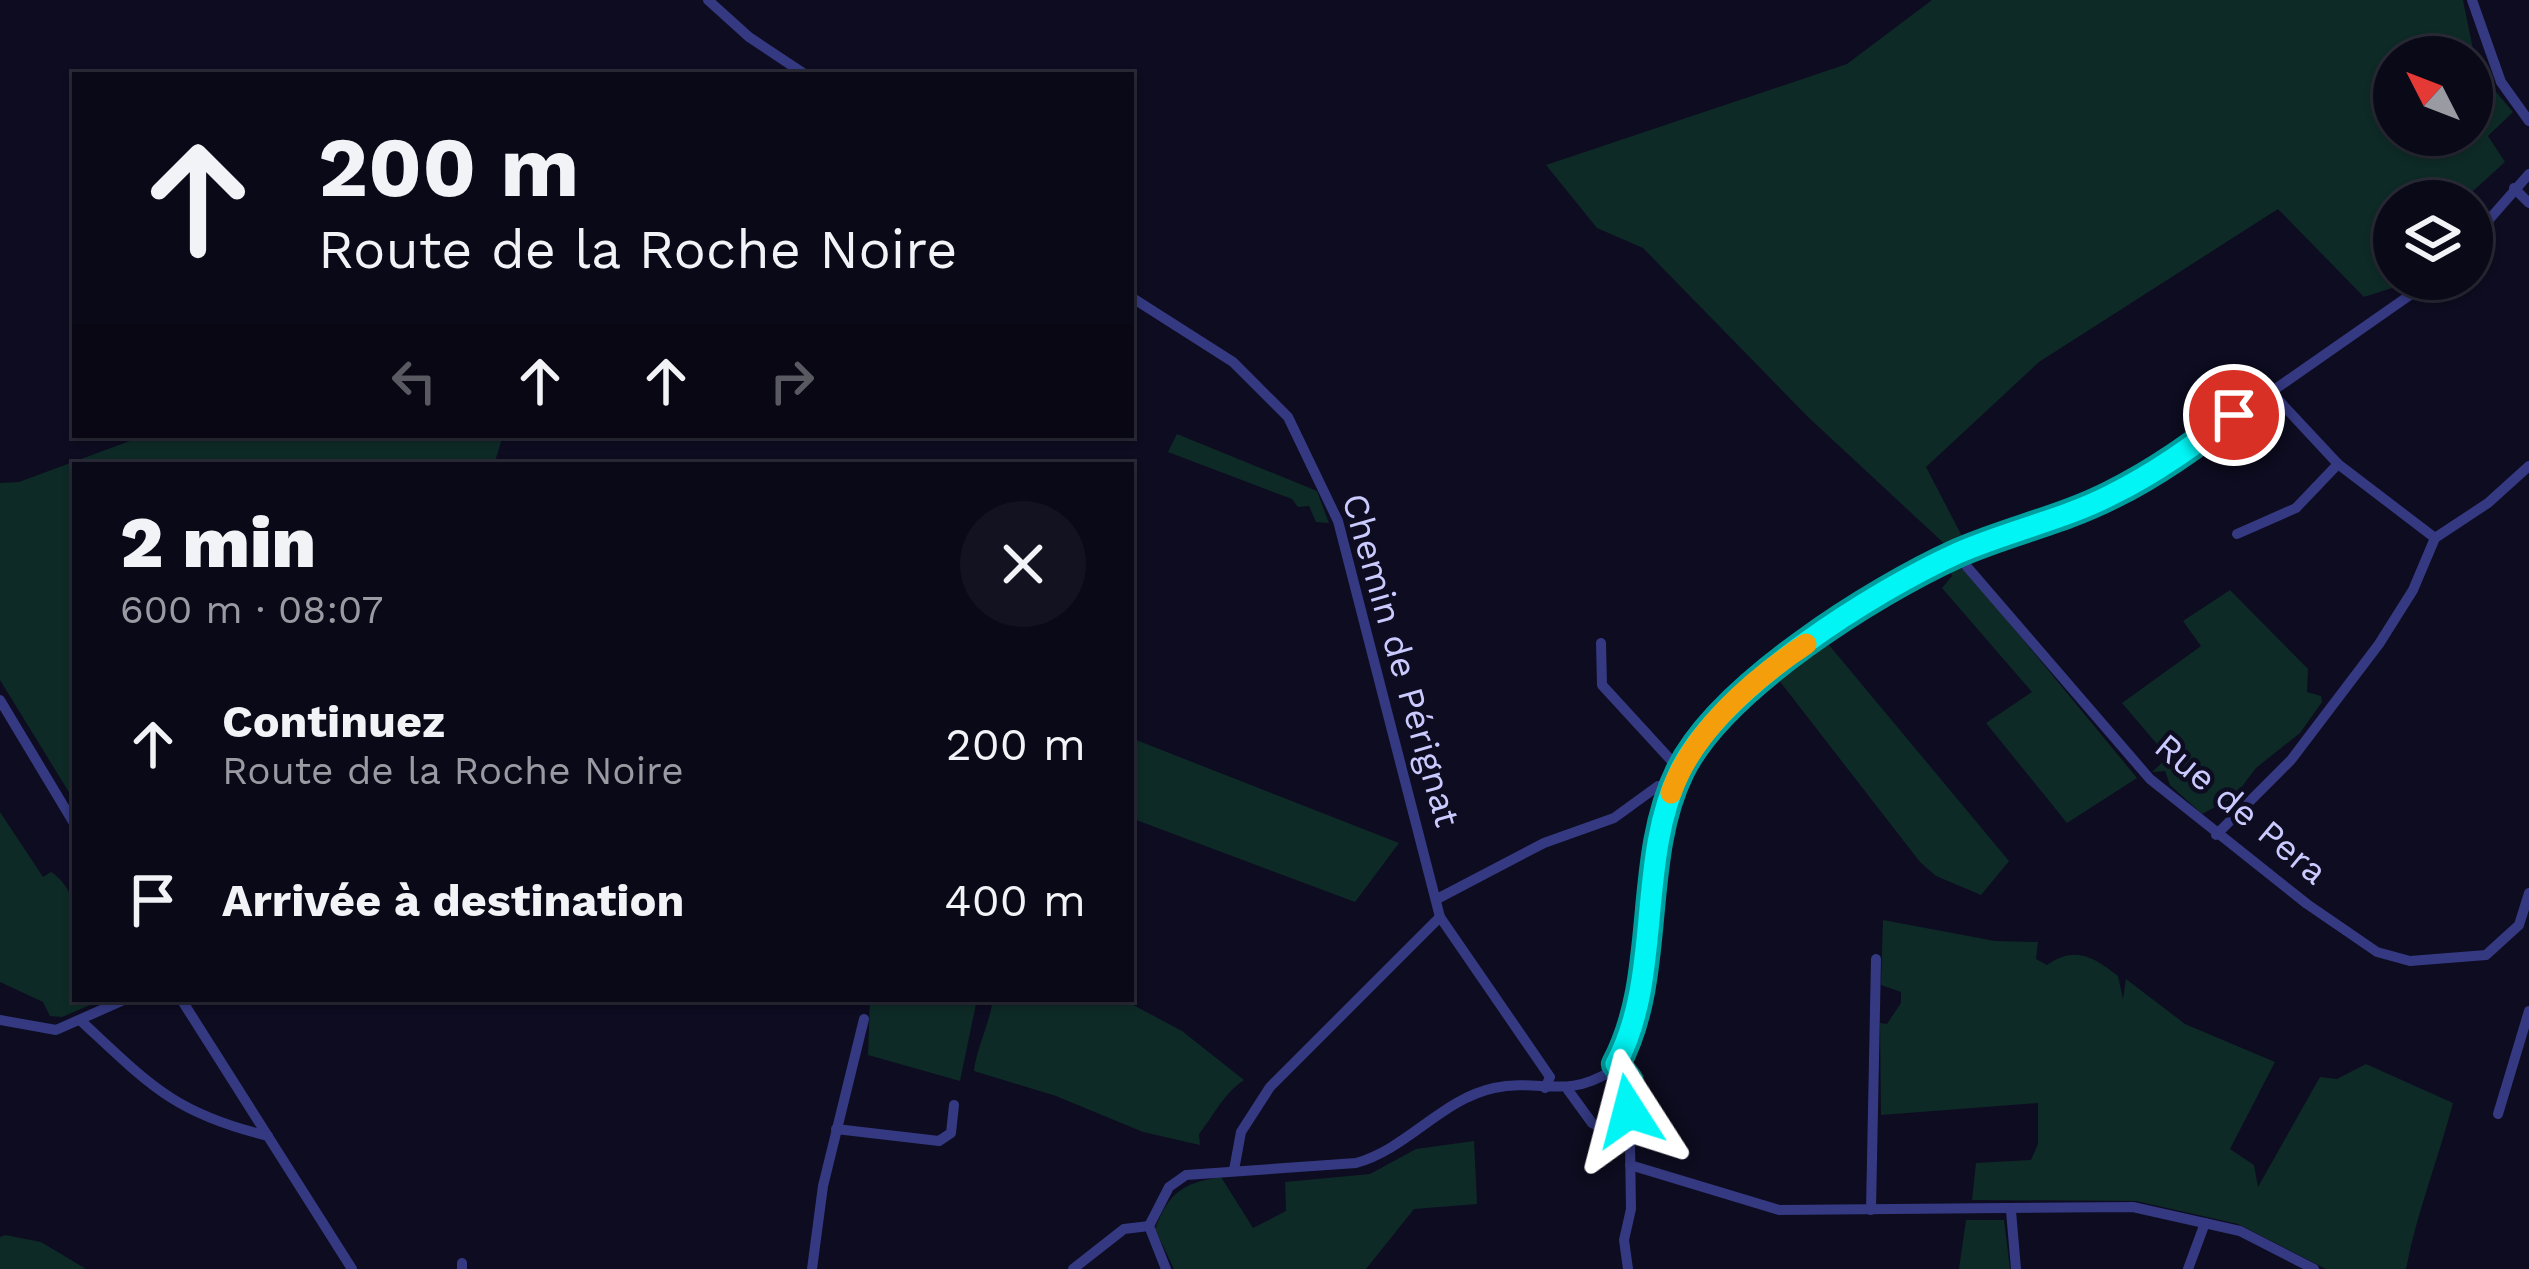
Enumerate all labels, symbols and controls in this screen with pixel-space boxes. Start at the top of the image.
north arrow [2373,36,2493,156]
map controls [2373,36,2493,300]
text: 200 m [318,118,579,216]
icon: ahead [120,120,276,276]
button: layers [2373,180,2493,300]
text: Route de la Roche Noire [318,218,958,281]
icon: left [381,348,447,414]
icon: ahead [507,348,573,414]
icon: ahead [633,348,699,414]
icon: right [759,348,825,414]
pin [2183,364,2285,466]
icon: arrive [2201,382,2267,448]
street label: Chemin de Pérignat [1333,489,1469,831]
text: 2 min [120,500,316,584]
button: close [960,501,1086,627]
text: 600 m · 08:07 [120,587,383,632]
text: Continuez [222,695,445,748]
icon: ahead [120,711,186,777]
text: 200 m [946,718,1086,771]
street label: Rue de Pera [2147,725,2335,893]
text: Route de la Roche Noire [222,748,684,793]
icon: arrive [120,867,186,933]
text: Arrivée à destination [222,874,684,927]
text: 400 m [944,874,1086,927]
position arrow [1566,1048,1692,1174]

